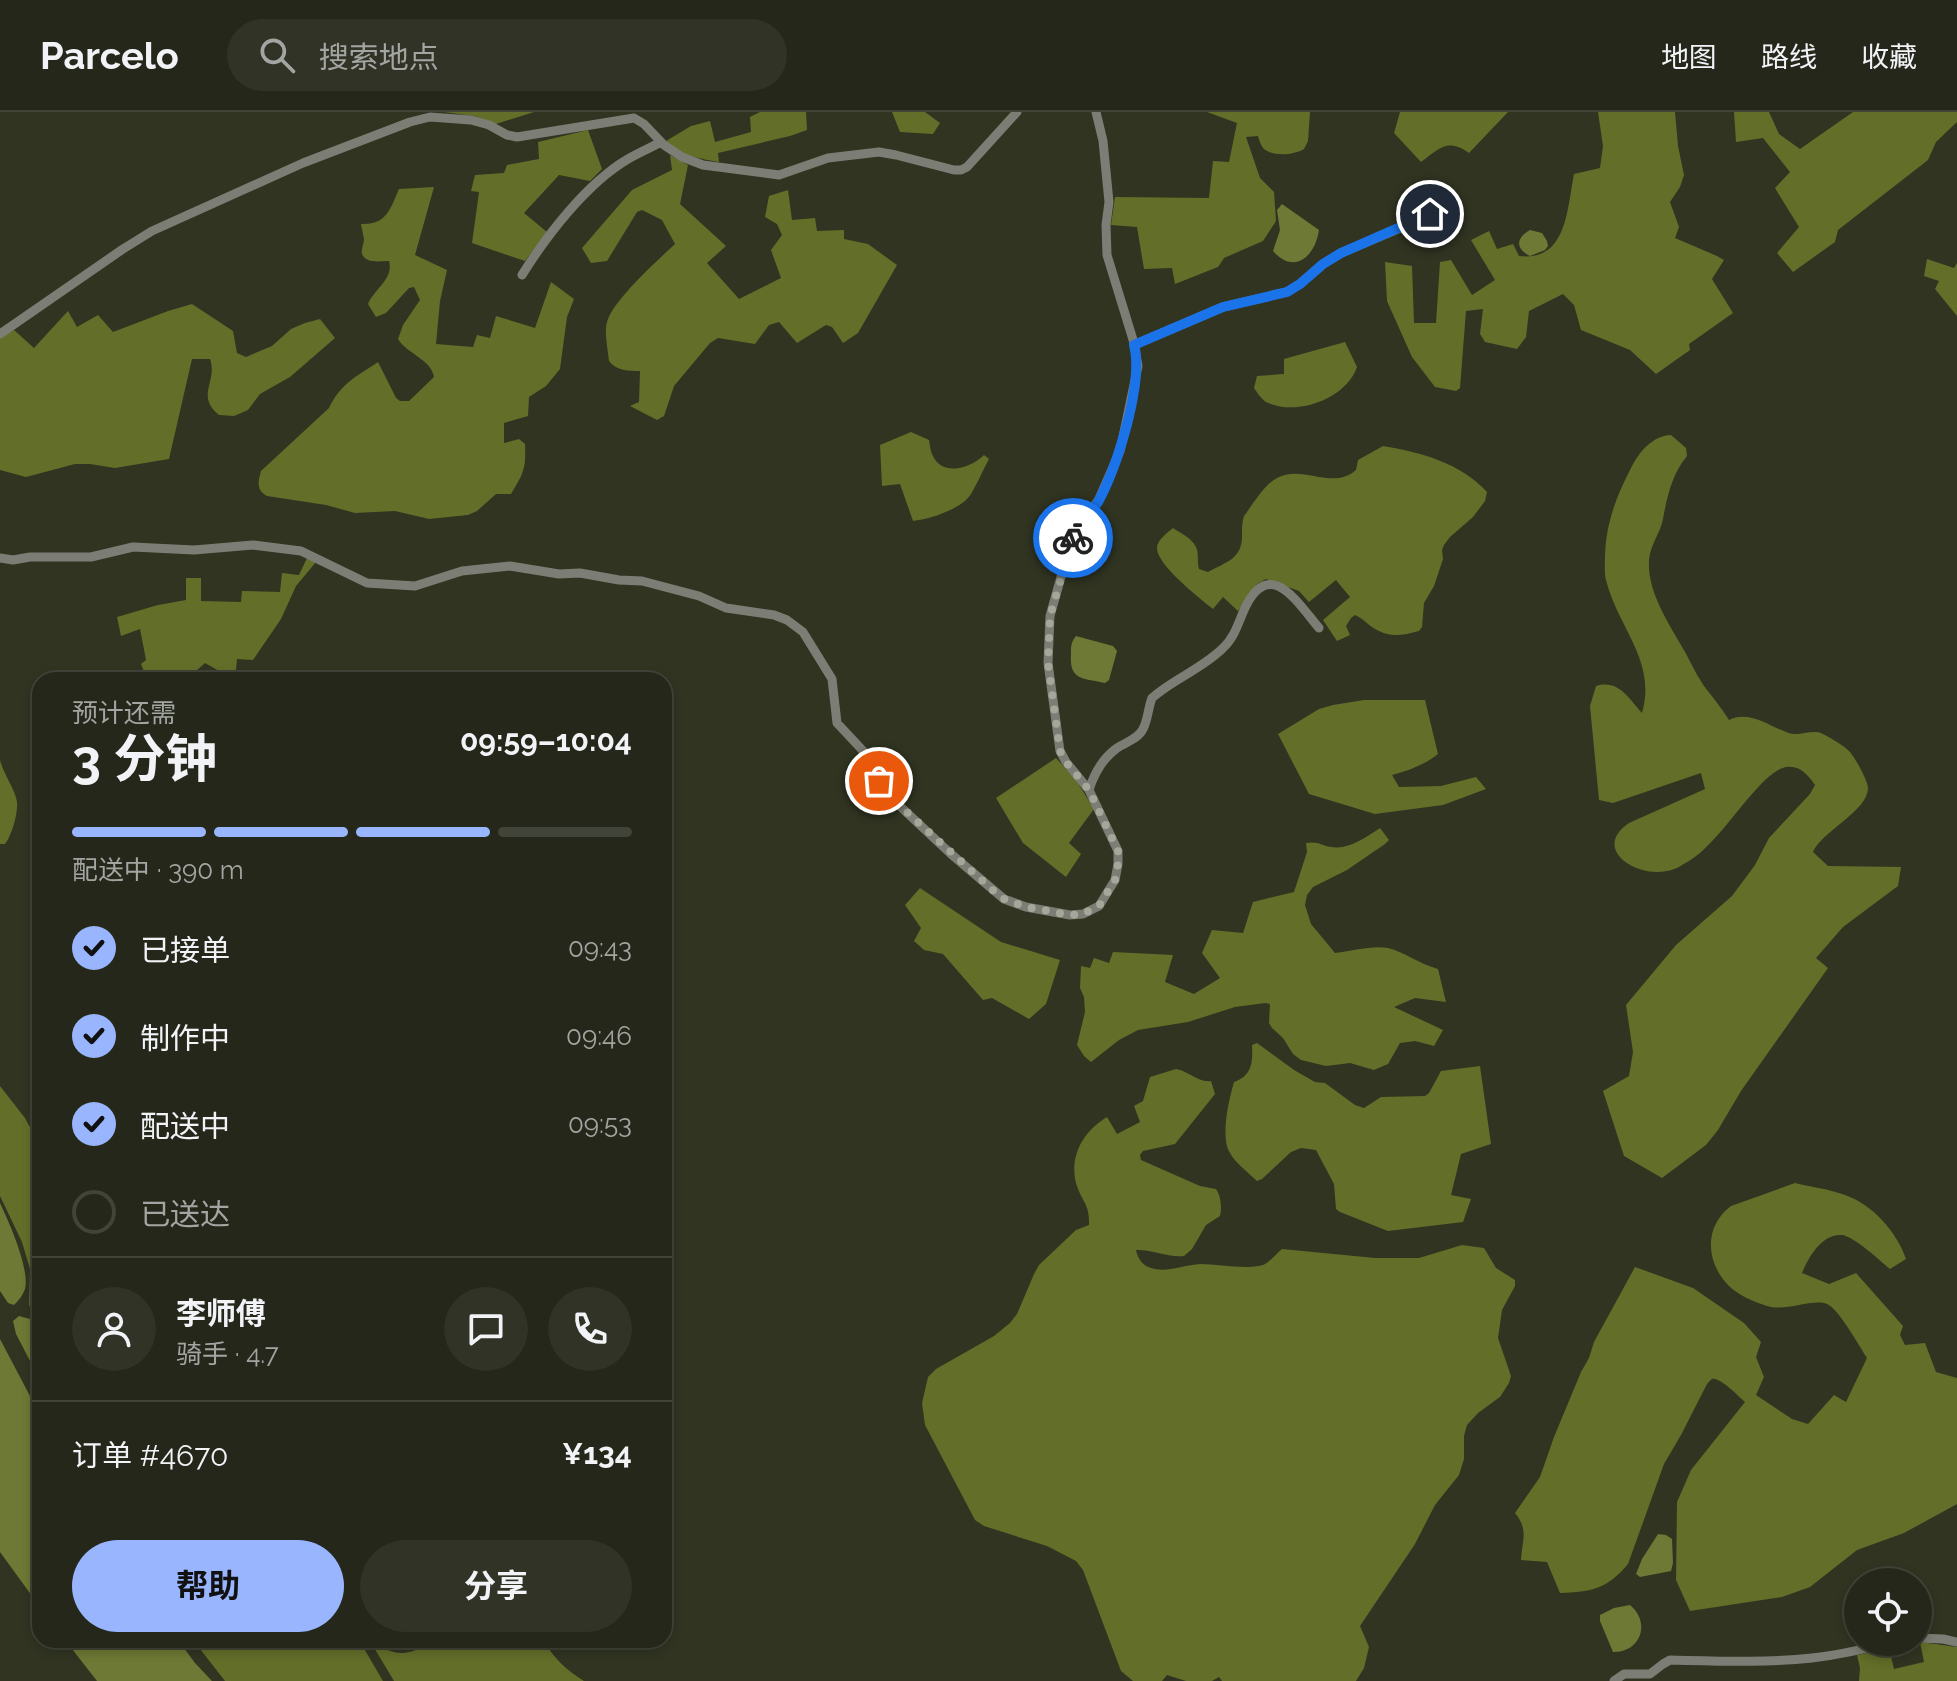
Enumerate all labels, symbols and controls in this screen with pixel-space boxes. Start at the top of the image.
search box [227,19,787,91]
text: Parcelo [40,33,179,78]
icon: search [255,33,299,77]
text: 搜索地点 [319,40,439,75]
text: 地图 [1661,41,1717,74]
text: 路线 [1761,41,1817,74]
text: 收藏 [1861,41,1917,74]
pin [1396,180,1464,248]
icon: home [1408,192,1452,236]
courier [1033,498,1113,578]
icon: bike [1051,516,1095,560]
text: 预计还需 [72,698,176,728]
text: 09:59–10:04 [460,723,632,758]
text: 3 分钟 [72,728,218,789]
pin [845,747,913,815]
icon: bag [857,759,901,803]
text: 配送中 · 390 m [72,855,244,885]
icon: check [72,926,116,970]
text: 已接单 [140,933,230,968]
text: 09:43 [568,933,632,963]
icon: check [72,1014,116,1058]
text: 制作中 [140,1021,230,1056]
text: 09:46 [566,1021,632,1051]
icon: check [72,1102,116,1146]
text: 配送中 [140,1109,230,1144]
text: 09:53 [568,1109,632,1139]
text: 已送达 [140,1197,230,1232]
button: person [72,1287,156,1371]
button: chat [444,1287,528,1371]
button: phone [548,1287,632,1371]
text: 李师傅 [176,1296,266,1331]
text: 骑手 · 4.7 [176,1339,279,1369]
text: ¥134 [562,1436,632,1471]
text: 订单 #4670 [72,1438,228,1473]
button: 帮助 [72,1540,344,1632]
button: 分享 [360,1540,632,1632]
map controls [1844,1568,1932,1656]
button: locate [1844,1568,1932,1656]

